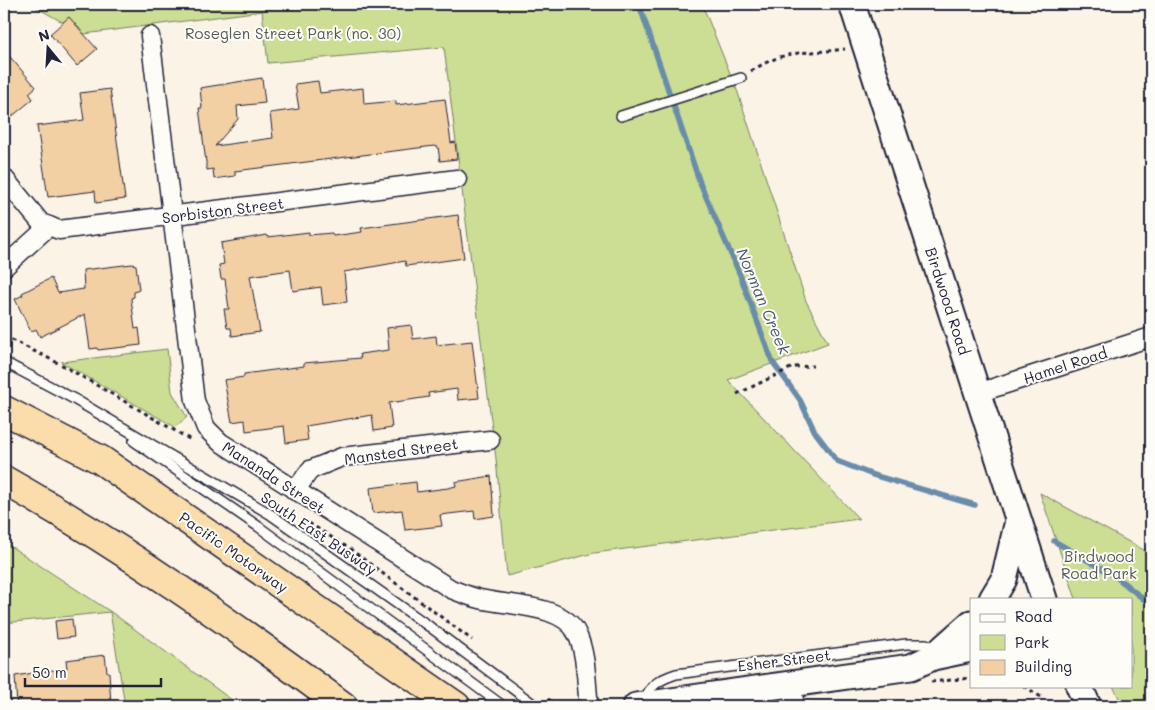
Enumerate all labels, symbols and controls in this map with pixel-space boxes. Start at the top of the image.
north arrow [22,22,72,72]
park label: Roseglen Street Park (no. 30) [185,23,401,43]
text: N [36,24,52,46]
street label: Sorbiston Street [161,193,285,227]
water label: Norman Creek [732,245,796,358]
street label: Birdwood Road [921,245,975,357]
street label: Hamel Road [1020,342,1110,388]
street label: Mansted Street [343,433,459,469]
street label: Mananda Street [219,436,329,518]
street label: South East Busway [257,487,381,579]
street label: Pacific Motorway [176,507,293,597]
park label: Birdwood Road Park [1061,546,1137,583]
legend [970,598,1132,688]
text: Road [1015,606,1052,626]
text: Park [1015,632,1049,652]
street label: Esher Street [736,644,832,676]
scale bar [25,655,161,687]
text: Building [1015,656,1072,676]
text: 50 m [32,662,67,682]

